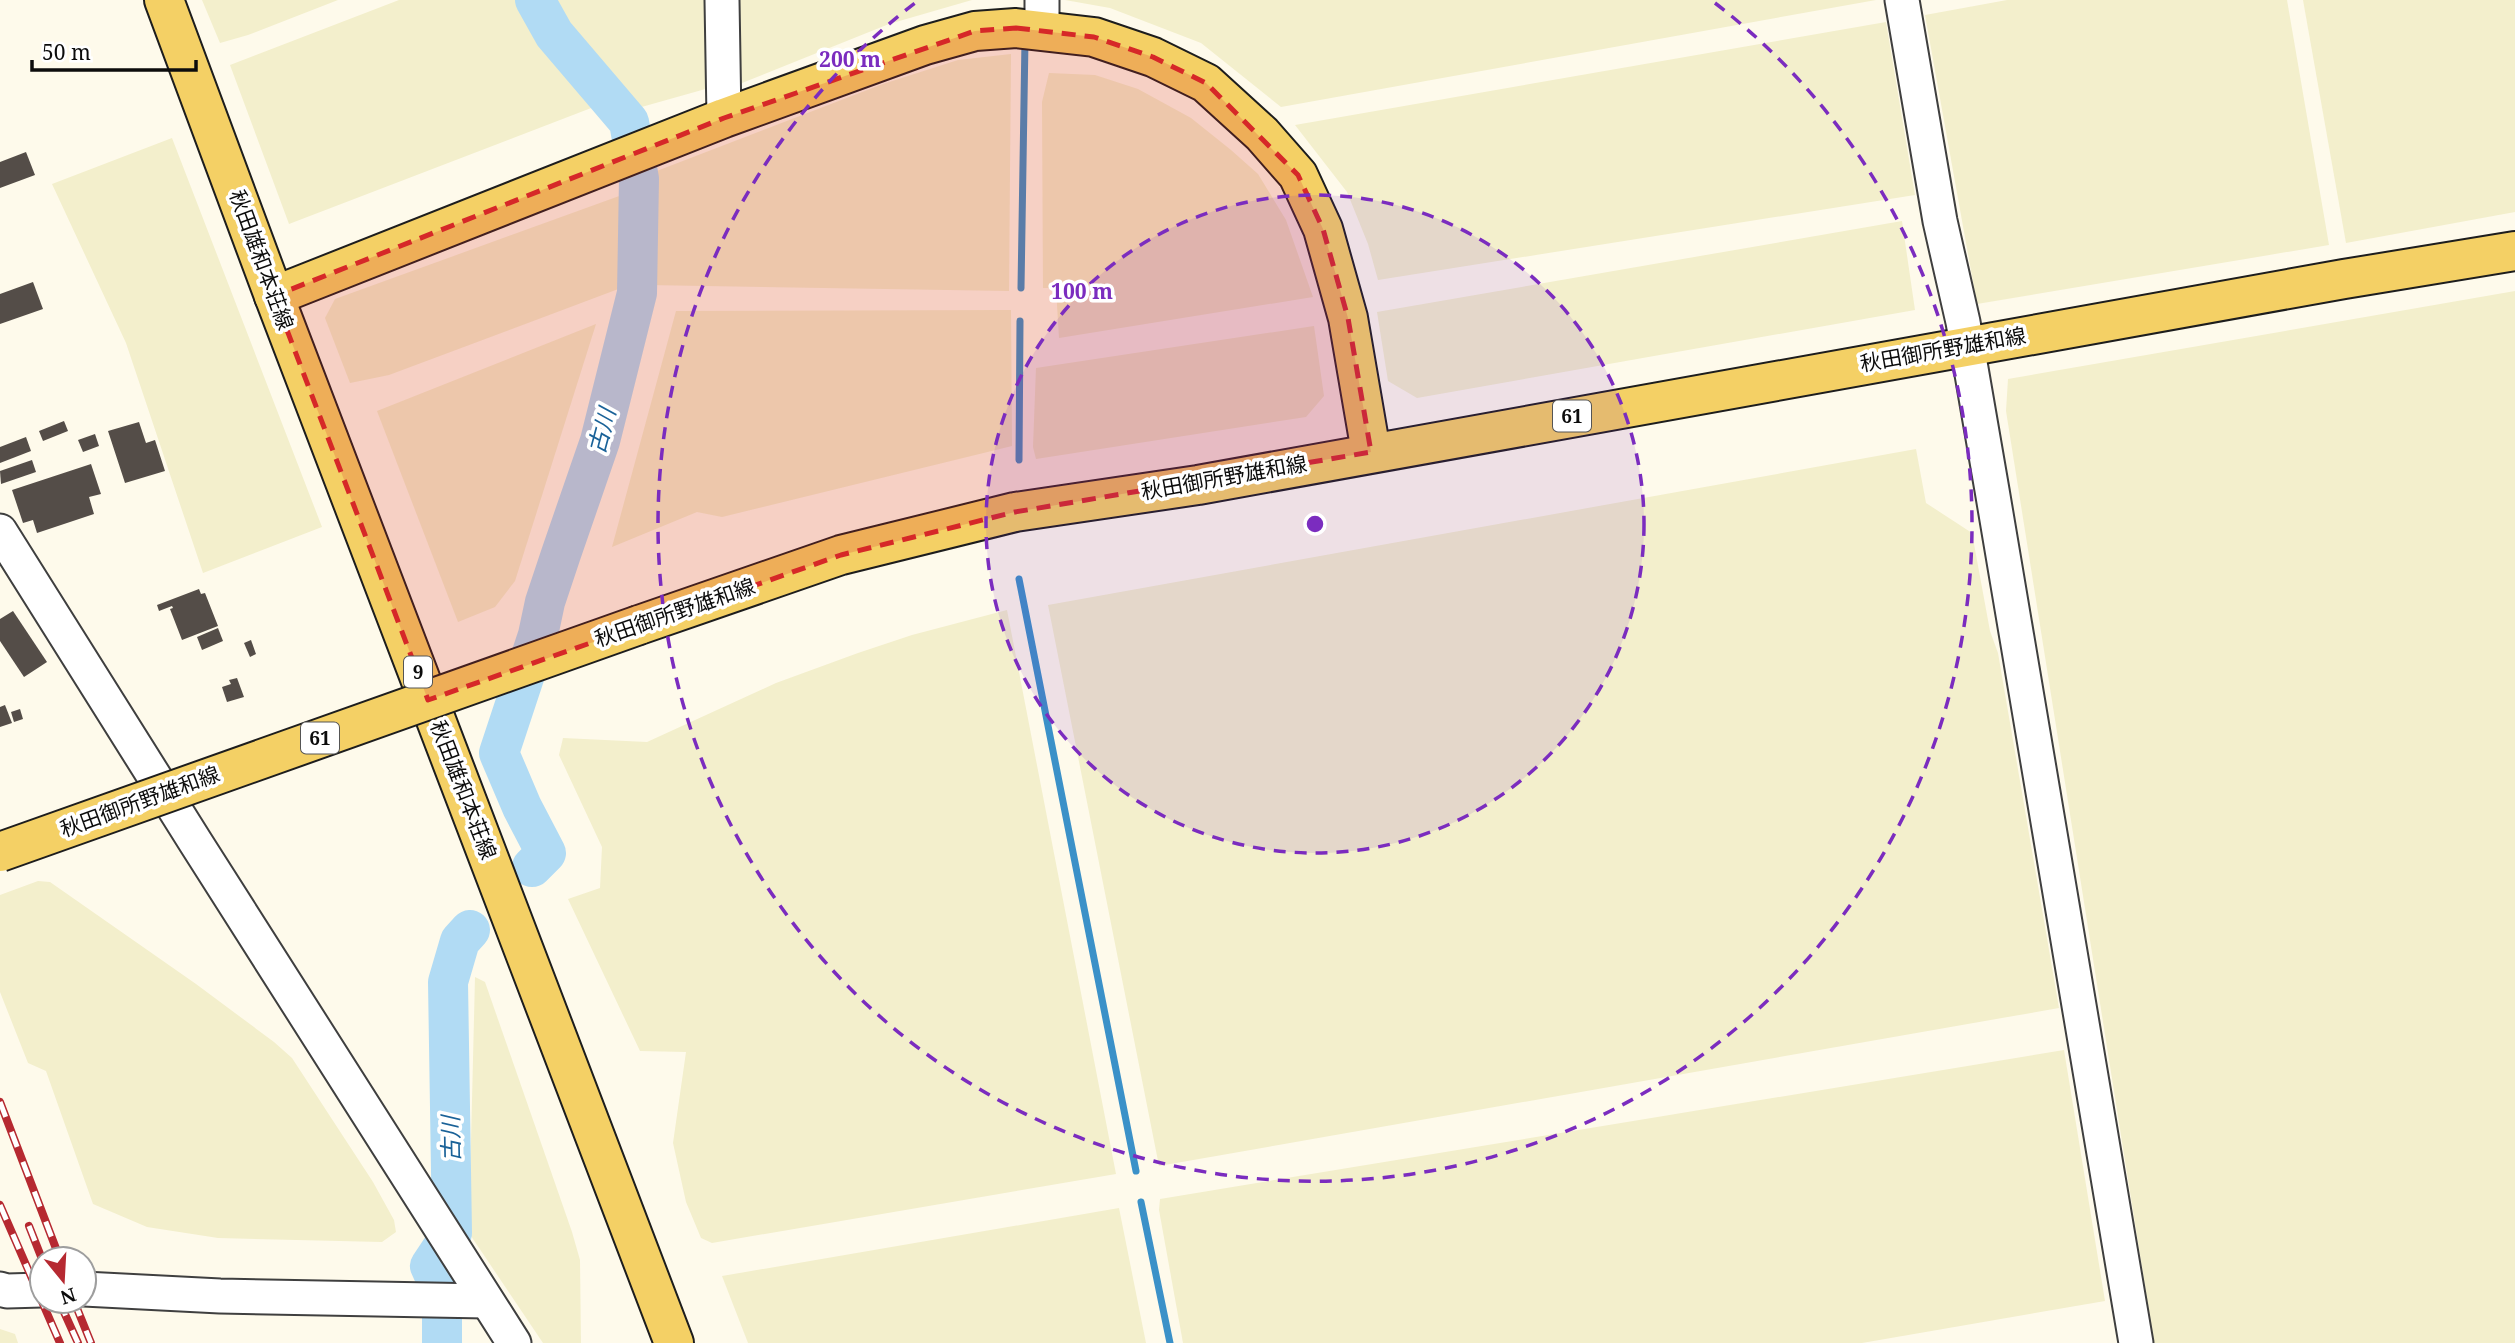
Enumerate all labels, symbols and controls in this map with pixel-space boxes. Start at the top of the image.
scale bar [32,28,196,72]
text: 50 m [42,38,91,66]
text: 200 m [819,45,881,73]
street label: 秋田雄和本荘線 [224,186,300,334]
text: 100 m [1051,277,1113,305]
street label: 秋田御所野雄和線 [1858,321,2028,377]
road number: 61 [1553,400,1591,432]
water label: 古川 [580,401,623,457]
street label: 秋田御所野雄和線 [1139,449,1309,505]
centre of rings [1303,512,1327,536]
street label: 秋田御所野雄和線 [591,571,759,653]
road number: 9 [404,656,432,688]
street label: 秋田雄和本荘線 [425,716,503,863]
road number: 61 [301,722,339,754]
street label: 秋田御所野雄和線 [56,759,223,843]
water label: 古川 [434,1113,466,1162]
north arrow [28,1245,98,1315]
text: N [57,1281,79,1311]

